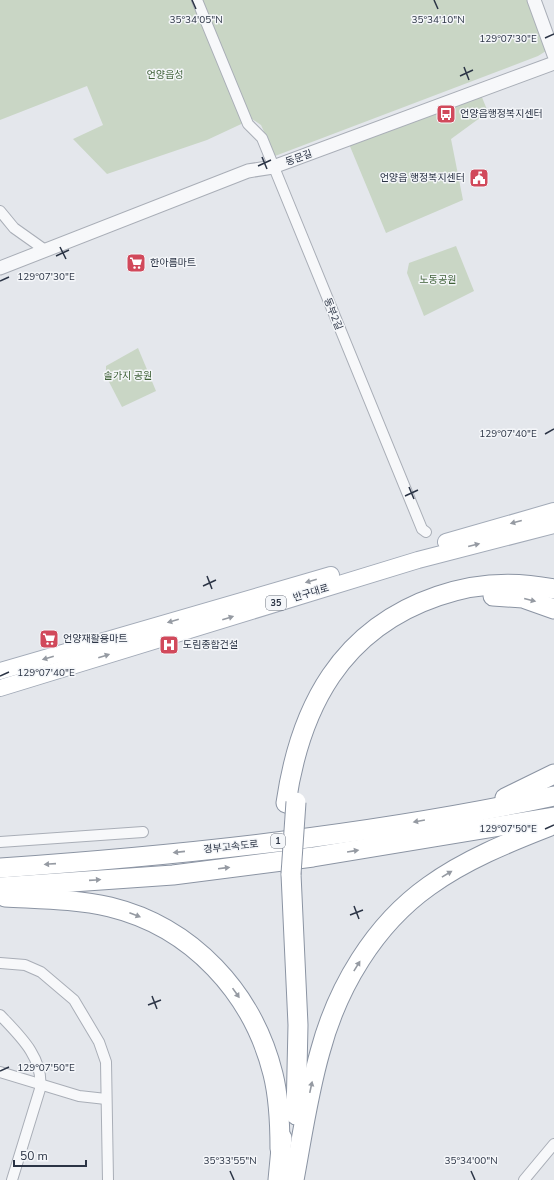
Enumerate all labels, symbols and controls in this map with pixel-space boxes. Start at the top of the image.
text: 35°34'05"N [169,13,223,27]
text: 35°34'10"N [411,13,465,27]
text: 129°07'30"E [479,32,537,46]
park label: 언양읍성 [147,68,183,82]
bus stop icon: 언양읍행정복지센터 [435,103,457,125]
place label: 언양읍행정복지센터 [460,107,543,121]
street label: 동문길 [284,147,314,169]
public building icon: 언양읍 행정복지센터 [468,167,490,189]
place label: 언양읍 행정복지센터 [380,171,465,185]
supermarket icon: 한아름마트 [125,252,147,274]
place label: 한아름마트 [150,256,196,270]
text: 129°07'30"E [17,270,75,284]
park label: 노동공원 [420,273,456,287]
street label: 동부2길 [320,296,346,332]
park label: 솔가지 공원 [104,369,152,383]
text: 129°07'40"E [479,427,537,441]
one-way arrow [510,519,523,525]
one-way arrow [468,542,480,548]
one-way arrow [304,578,316,584]
street label: 반구대로 [291,581,331,605]
road number: 35 [266,596,286,610]
one-way arrow [524,598,536,604]
one-way arrow [223,615,235,621]
one-way arrow [166,618,178,624]
supermarket icon: 언양재활용마트 [38,628,60,650]
place label: 언양재활용마트 [63,632,127,646]
hospital icon: 도림종합건설 [158,634,180,656]
place label: 도림종합건설 [183,638,238,652]
one-way arrow [99,653,111,659]
one-way arrow [41,655,53,661]
text: 129°07'40"E [17,666,75,680]
one-way arrow [413,818,425,824]
text: 129°07'50"E [479,822,537,836]
road number: 1 [271,834,285,848]
street label: 경부고속도로 [203,837,259,857]
one-way arrow [347,848,359,854]
one-way arrow [173,849,185,855]
one-way arrow [44,861,56,868]
one-way arrow [218,865,230,871]
one-way arrow [442,870,452,878]
one-way arrow [89,877,101,884]
one-way arrow [130,913,142,919]
one-way arrow [354,960,361,972]
one-way arrow [232,988,240,999]
text: 129°07'50"E [17,1061,75,1075]
one-way arrow [309,1080,315,1093]
scale bar [14,1142,86,1168]
text: 50 m [20,1148,48,1164]
text: 35°33'55"N [203,1154,257,1168]
text: 35°34'00"N [444,1154,498,1168]

